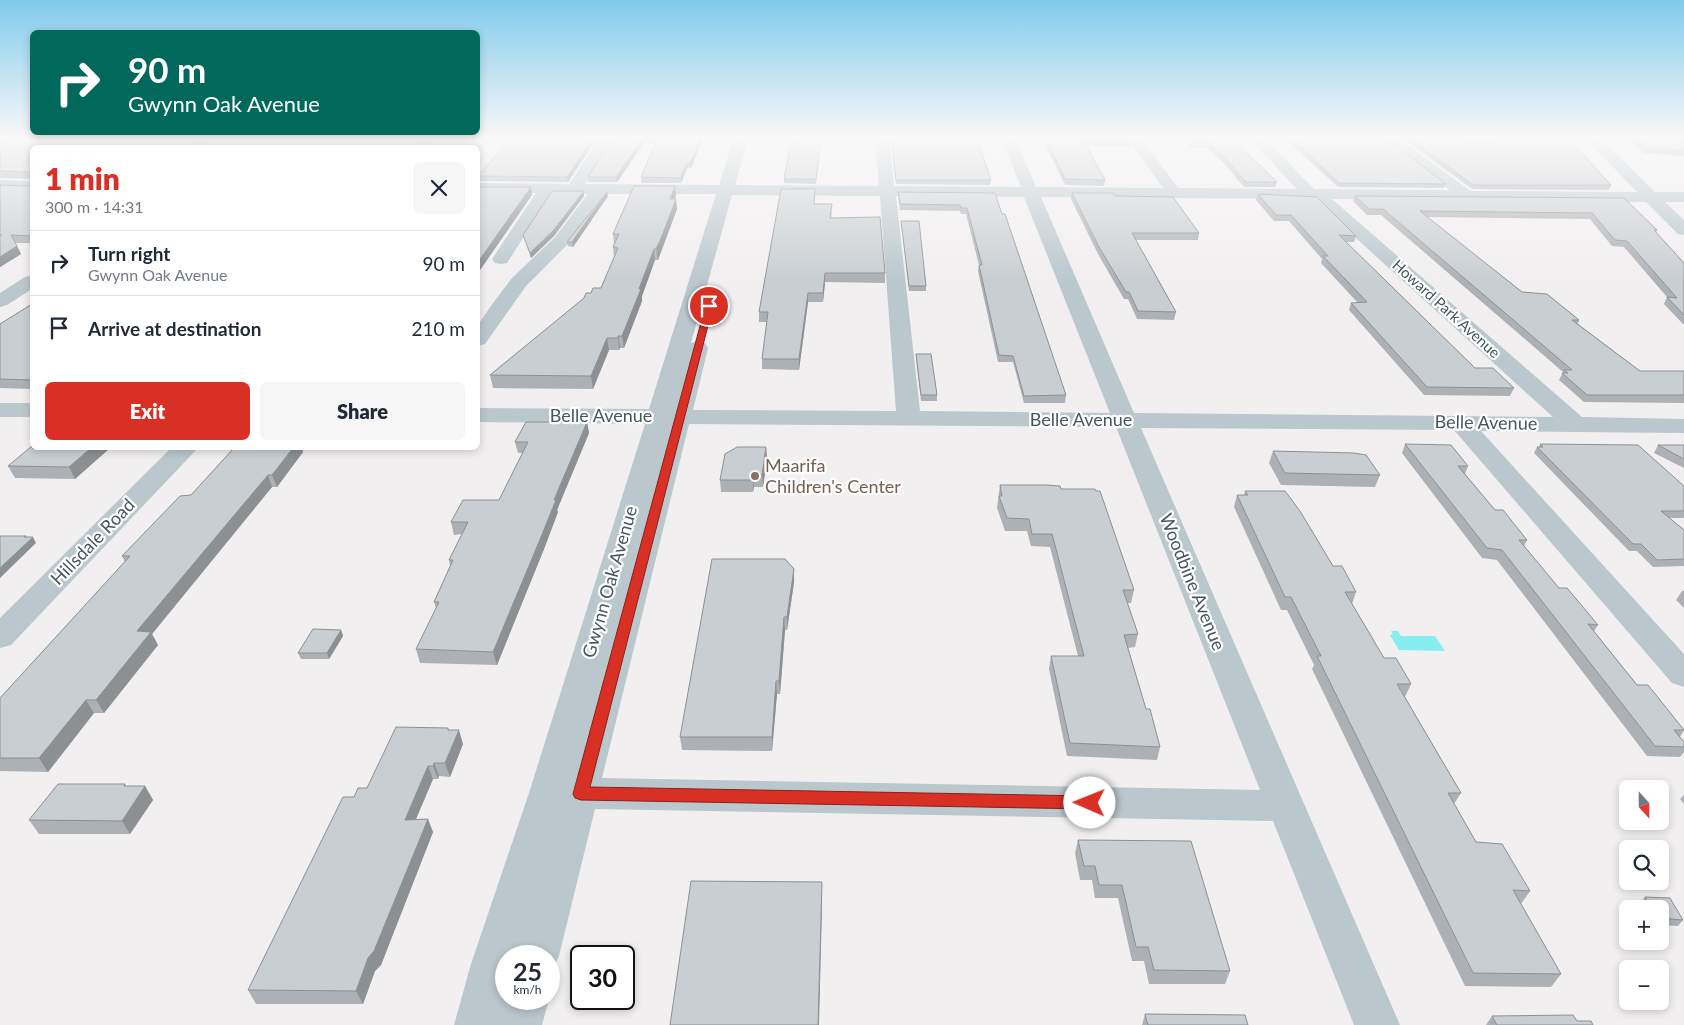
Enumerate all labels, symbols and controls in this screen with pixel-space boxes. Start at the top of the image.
text: 90 m [128,48,206,90]
icon: right [45,50,110,115]
text: Gwynn Oak Avenue [128,90,320,117]
text: 1 min [45,160,120,196]
button: close [413,162,465,214]
text: 300 m · 14:31 [45,197,144,216]
text: Turn right [88,242,170,265]
icon: right [45,249,73,277]
text: 90 m [422,252,465,275]
street label: Howard Park Avenue [1389,255,1504,361]
text: Gwynn Oak Avenue [88,265,228,284]
pin [688,285,730,327]
icon: arrive [695,292,723,320]
icon: arrive [45,314,73,342]
text: Arrive at destination [88,317,261,340]
text: 210 m [411,317,465,340]
button: Exit [45,382,250,440]
button: Share [260,382,465,440]
street label: Belle Avenue [550,404,652,426]
street label: Belle Avenue [1030,408,1132,430]
street label: Belle Avenue [1435,410,1538,434]
place label: Maarifa Children's Center [765,454,901,497]
marker: Maarifa Children's Center [749,470,761,482]
street label: Hillsdale Road [46,494,139,589]
street label: Gwynn Oak Avenue [577,503,641,660]
street label: Woodbine Avenue [1155,510,1230,653]
position arrow [1063,776,1115,828]
north arrow [1619,780,1669,830]
map controls [1619,780,1669,1010]
button: search [1619,840,1669,890]
button: + [1619,900,1669,950]
speed limit sign: 30 [570,945,635,1010]
text: 25 [513,956,542,986]
button: − [1619,960,1669,1010]
text: km/h [513,982,542,997]

